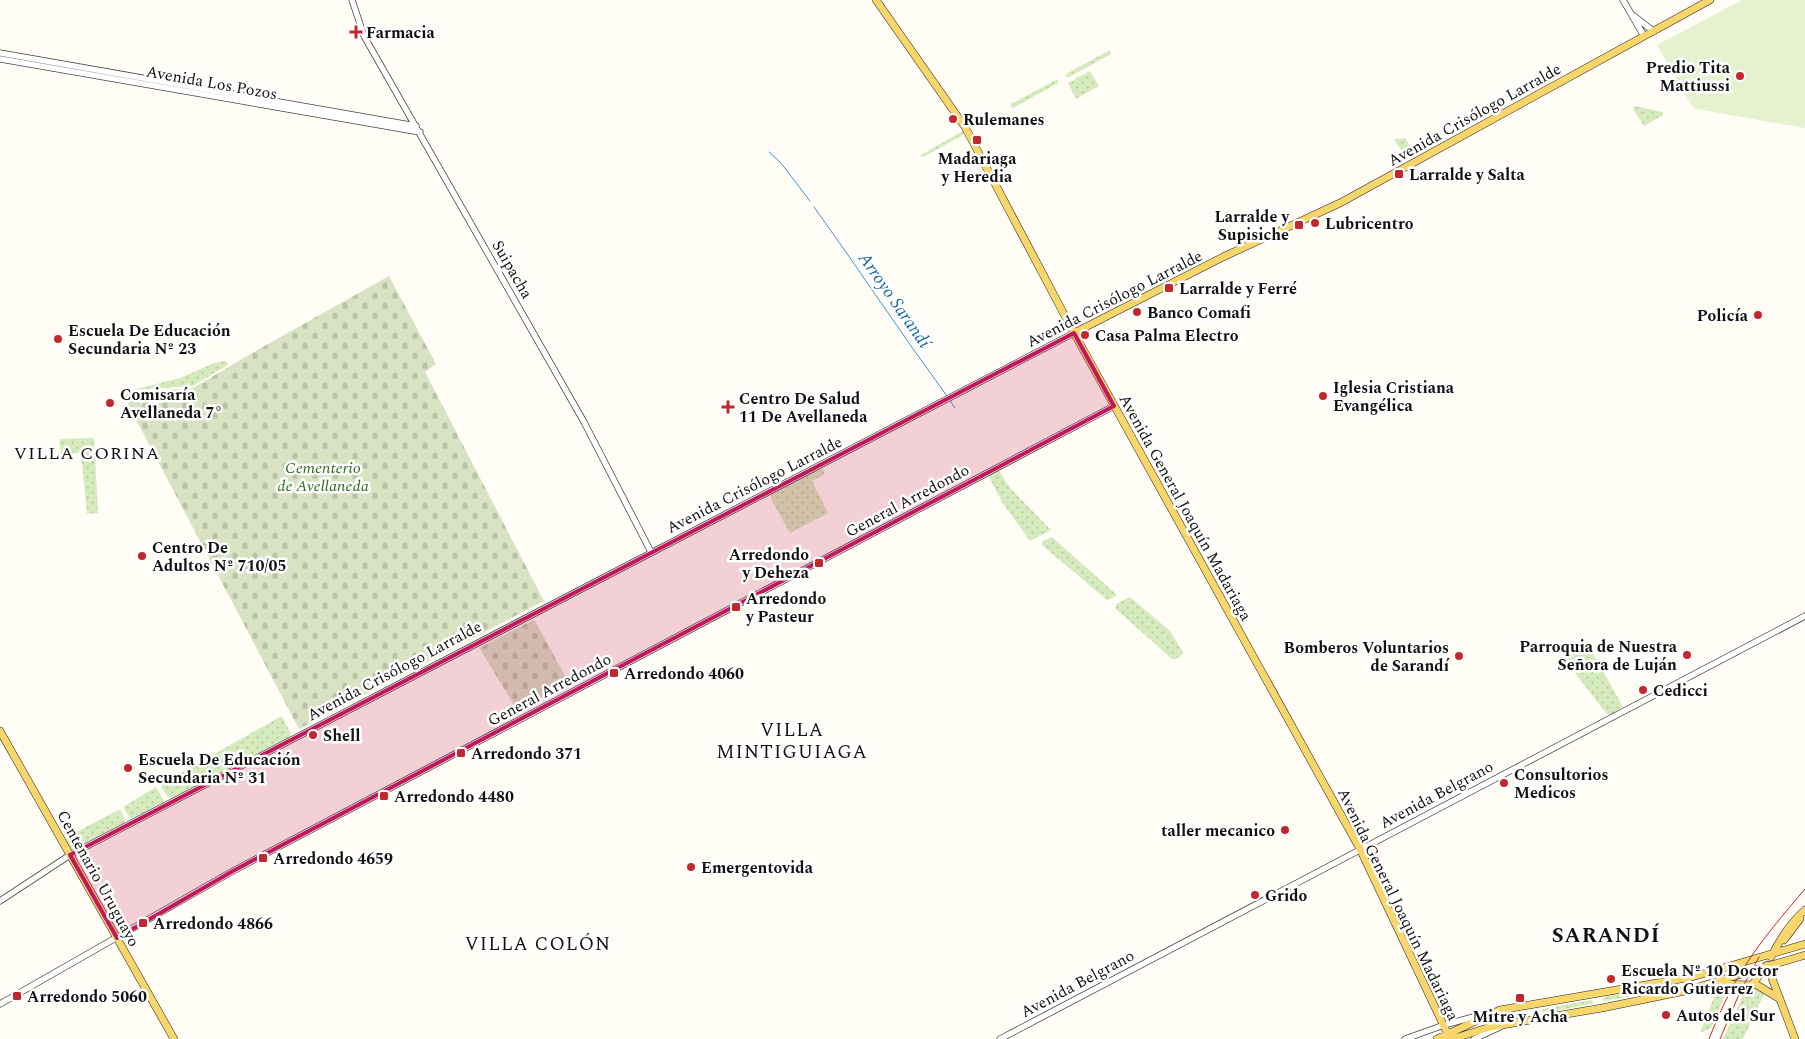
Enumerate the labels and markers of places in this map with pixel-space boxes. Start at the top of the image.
place label: Farmacia [366,21,436,45]
marker: Farmacia [350,26,362,38]
place label: Predio Tita Mattiussi [1646,56,1731,98]
marker: Predio Tita Mattiussi [1734,70,1746,82]
place label: Rulemanes [963,108,1045,132]
marker: Rulemanes [947,113,959,125]
marker: Madariaga y Heredia [971,134,983,146]
place label: Madariaga y Heredia [938,147,1017,189]
place label: Larralde y Salta [1409,163,1525,187]
marker: Larralde y Salta [1393,168,1405,180]
place label: Larralde y Supisiche [1214,205,1290,247]
place label: Lubricentro [1325,212,1414,236]
marker: Lubricentro [1309,217,1321,229]
marker: Larralde y Supisiche [1293,219,1305,231]
place label: Larralde y Ferré [1179,277,1297,301]
marker: Larralde y Ferré [1163,282,1175,294]
place label: Banco Comafi [1147,301,1251,325]
place label: Policía [1697,304,1749,328]
marker: Banco Comafi [1131,306,1143,318]
marker: Policía [1752,309,1764,321]
place label: Escuela De Educación Secundaria Nº 23 [68,319,231,361]
place label: Casa Palma Electro [1095,324,1239,348]
marker: Casa Palma Electro [1079,329,1091,341]
marker: Escuela De Educación Secundaria Nº 23 [52,333,64,345]
place label: Iglesia Cristiana Evangélica [1333,376,1455,418]
place label: Comisaría Avellaneda 7° [120,383,223,425]
place label: Centro De Salud 11 De Avellaneda [739,387,868,429]
marker: Iglesia Cristiana Evangélica [1317,390,1329,402]
marker: Comisaría Avellaneda 7° [104,397,116,409]
marker: Centro De Salud 11 De Avellaneda [721,400,735,414]
place label: Centro De Adultos Nº 710/05 [152,536,286,578]
place label: Arredondo y Deheza [729,543,810,585]
marker: Centro De Adultos Nº 710/05 [136,550,148,562]
marker: Arredondo y Deheza [813,557,825,569]
place label: Arredondo y Pasteur [745,587,826,629]
marker: Arredondo y Pasteur [730,601,742,613]
place label: Parroquia de Nuestra Señora de Luján [1519,635,1678,677]
place label: Bomberos Voluntarios de Sarandí [1284,636,1450,678]
marker: Parroquia de Nuestra Señora de Luján [1681,649,1693,661]
marker: Bomberos Voluntarios de Sarandí [1453,650,1465,662]
place label: Arredondo 4060 [624,662,744,686]
marker: Arredondo 4060 [608,667,620,679]
place label: Cedicci [1653,679,1708,703]
marker: Cedicci [1637,684,1649,696]
place label: Shell [323,724,360,748]
marker: Shell [307,729,319,741]
place label: Arredondo 371 [471,742,582,766]
marker: Arredondo 371 [455,747,467,759]
place label: Escuela De Educación Secundaria Nº 31 [138,748,301,790]
marker: Escuela De Educación Secundaria Nº 31 [122,762,134,774]
place label: Consultorios Medicos [1514,763,1608,805]
marker: Consultorios Medicos [1498,777,1510,789]
place label: Arredondo 4480 [394,785,514,809]
marker: Arredondo 4480 [378,790,390,802]
place label: taller mecanico [1161,819,1275,843]
marker: taller mecanico [1279,824,1291,836]
place label: Arredondo 4659 [273,847,393,871]
marker: Arredondo 4659 [257,852,269,864]
place label: Emergentovida [701,856,814,880]
marker: Emergentovida [685,861,697,873]
place label: Grido [1265,884,1308,908]
marker: Grido [1249,889,1261,901]
place label: Arredondo 4866 [153,912,273,936]
marker: Arredondo 4866 [137,917,149,929]
place label: Escuela Nº 10 Doctor Ricardo Gutierrez [1621,959,1779,1001]
marker: Escuela Nº 10 Doctor Ricardo Gutierrez [1605,973,1617,985]
place label: Arredondo 5060 [27,985,147,1009]
marker: Arredondo 5060 [11,990,23,1002]
marker: Mitre y Acha [1514,992,1526,1004]
place label: Autos del Sur [1676,1004,1775,1028]
place label: Mitre y Acha [1472,1005,1569,1029]
marker: Autos del Sur [1660,1009,1672,1021]

